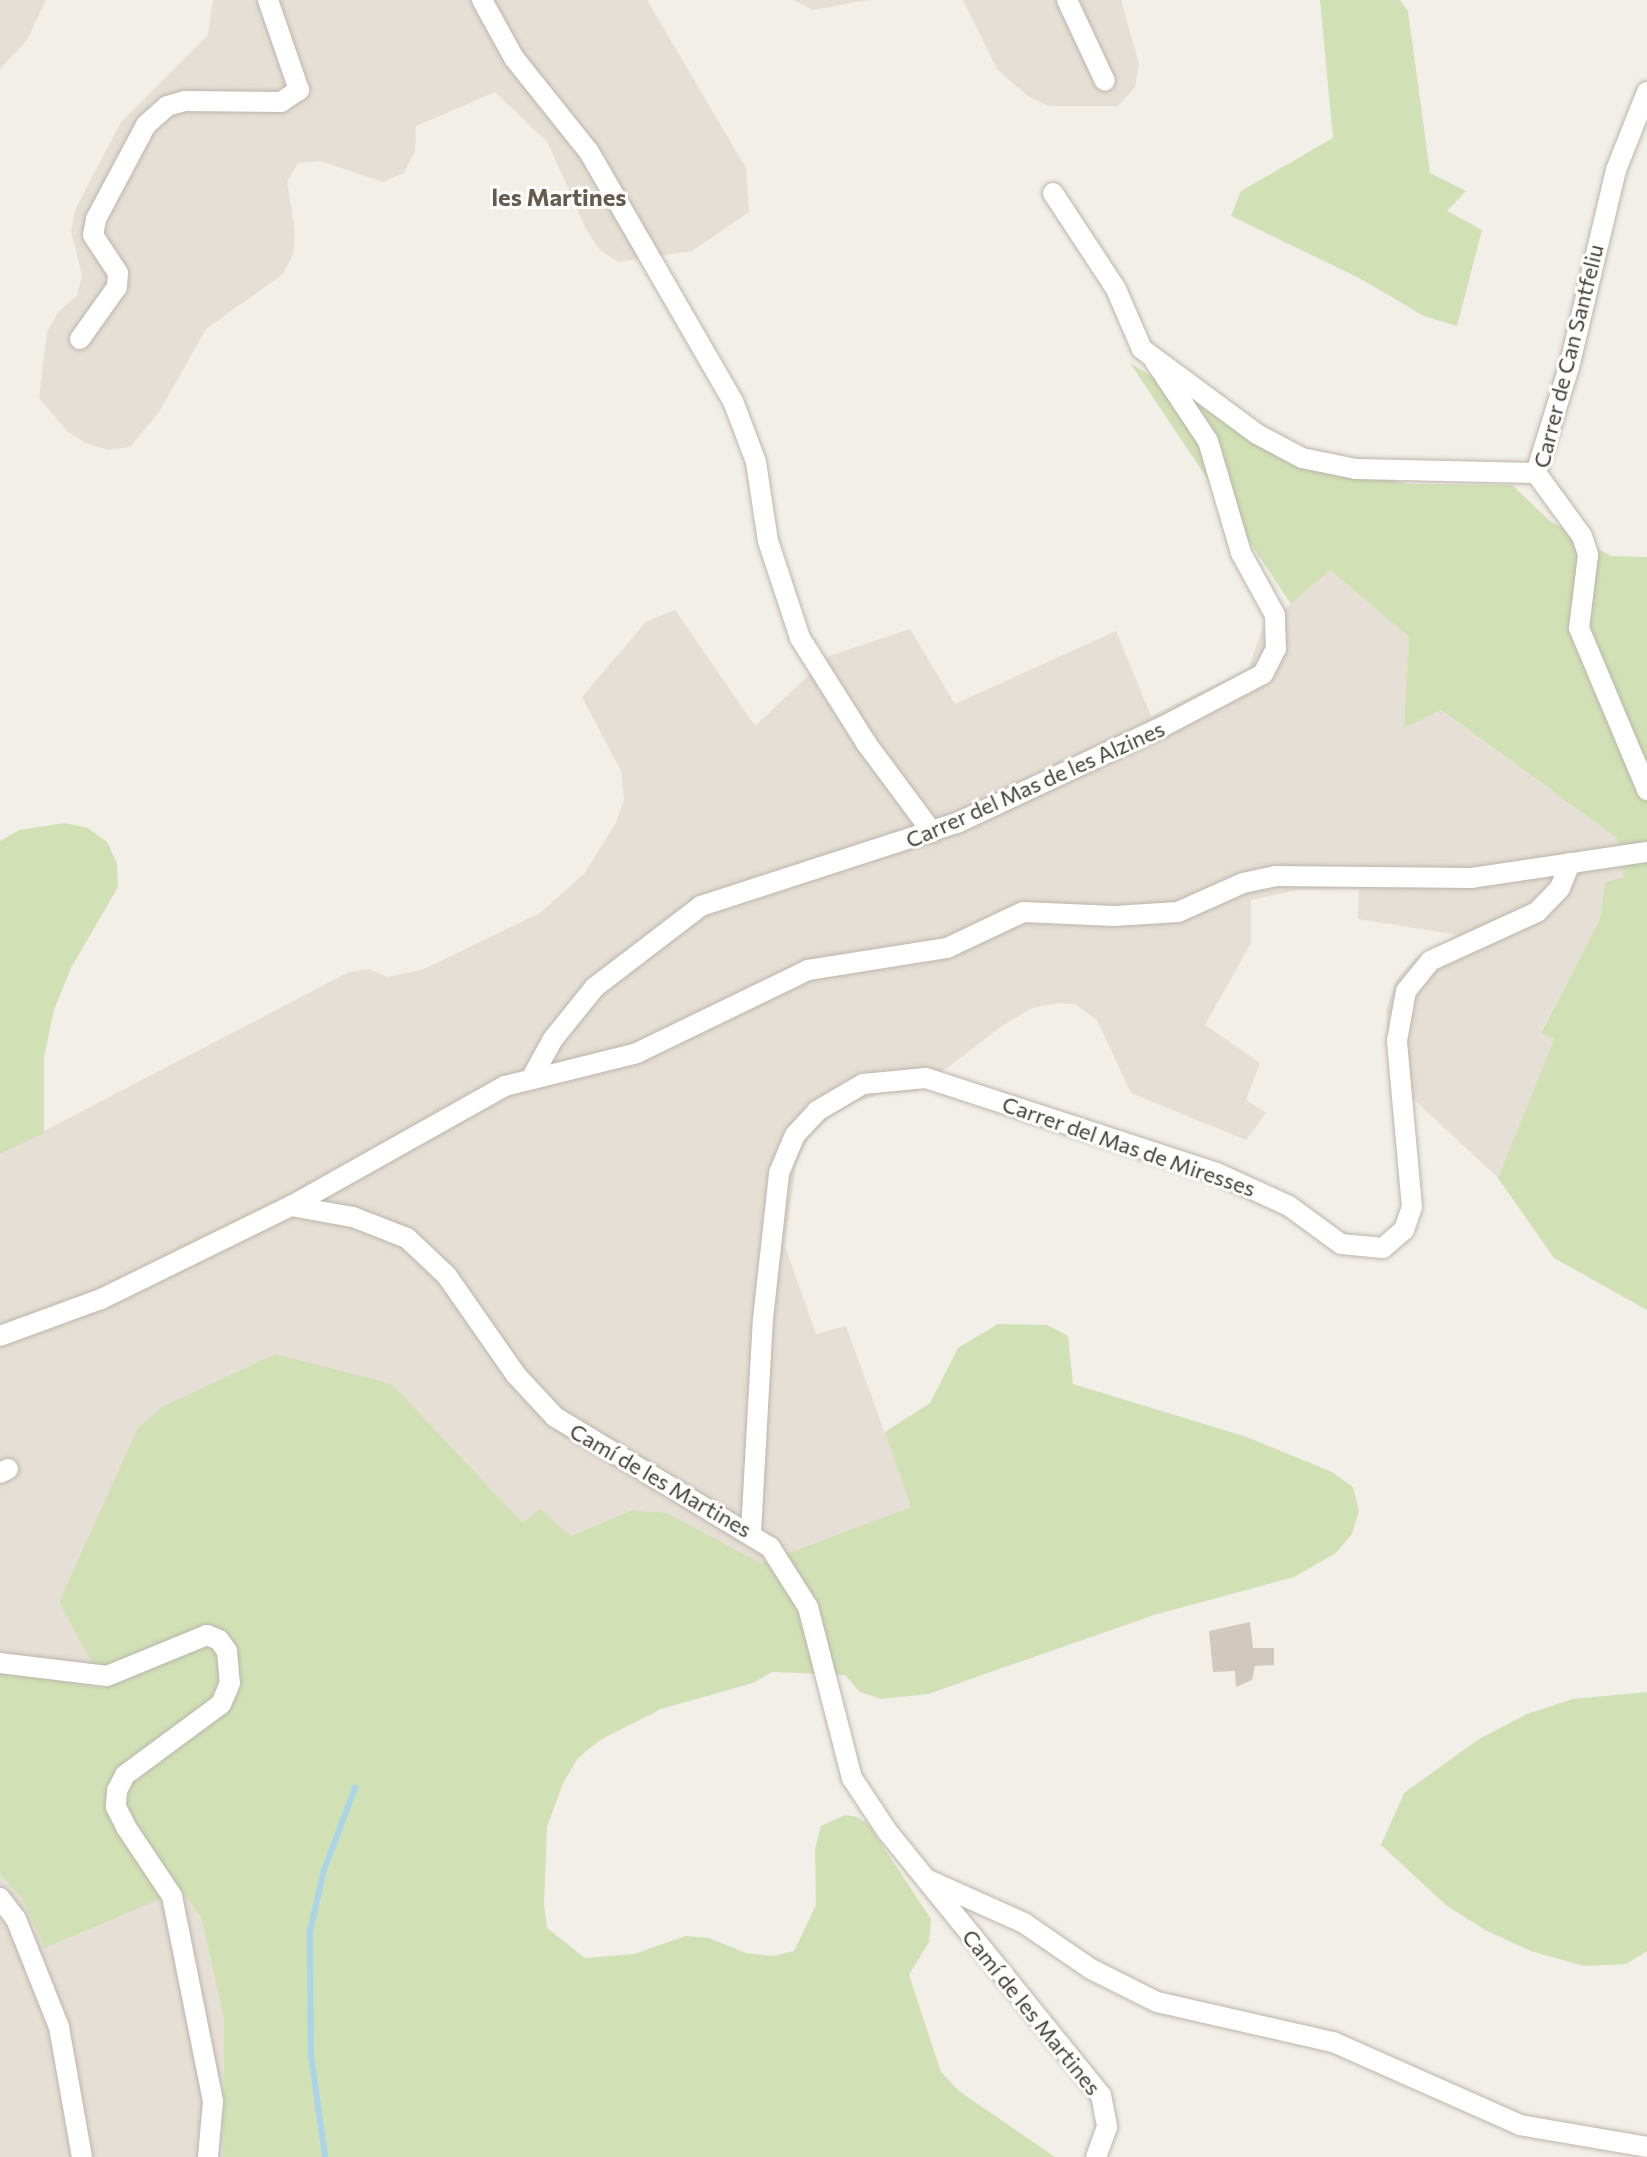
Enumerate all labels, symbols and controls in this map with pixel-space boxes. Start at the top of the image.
district label: les Martines [492,183,626,211]
street label: Carrer de Can Santfeliu [1527,241,1609,471]
street label: Carrer del Mas de les Alzines [901,715,1169,853]
street label: Carrer del Mas de Miresses [999,1090,1259,1202]
street label: Camí de les Martines [565,1417,757,1543]
street label: Camí de les Martines [957,1924,1107,2100]

